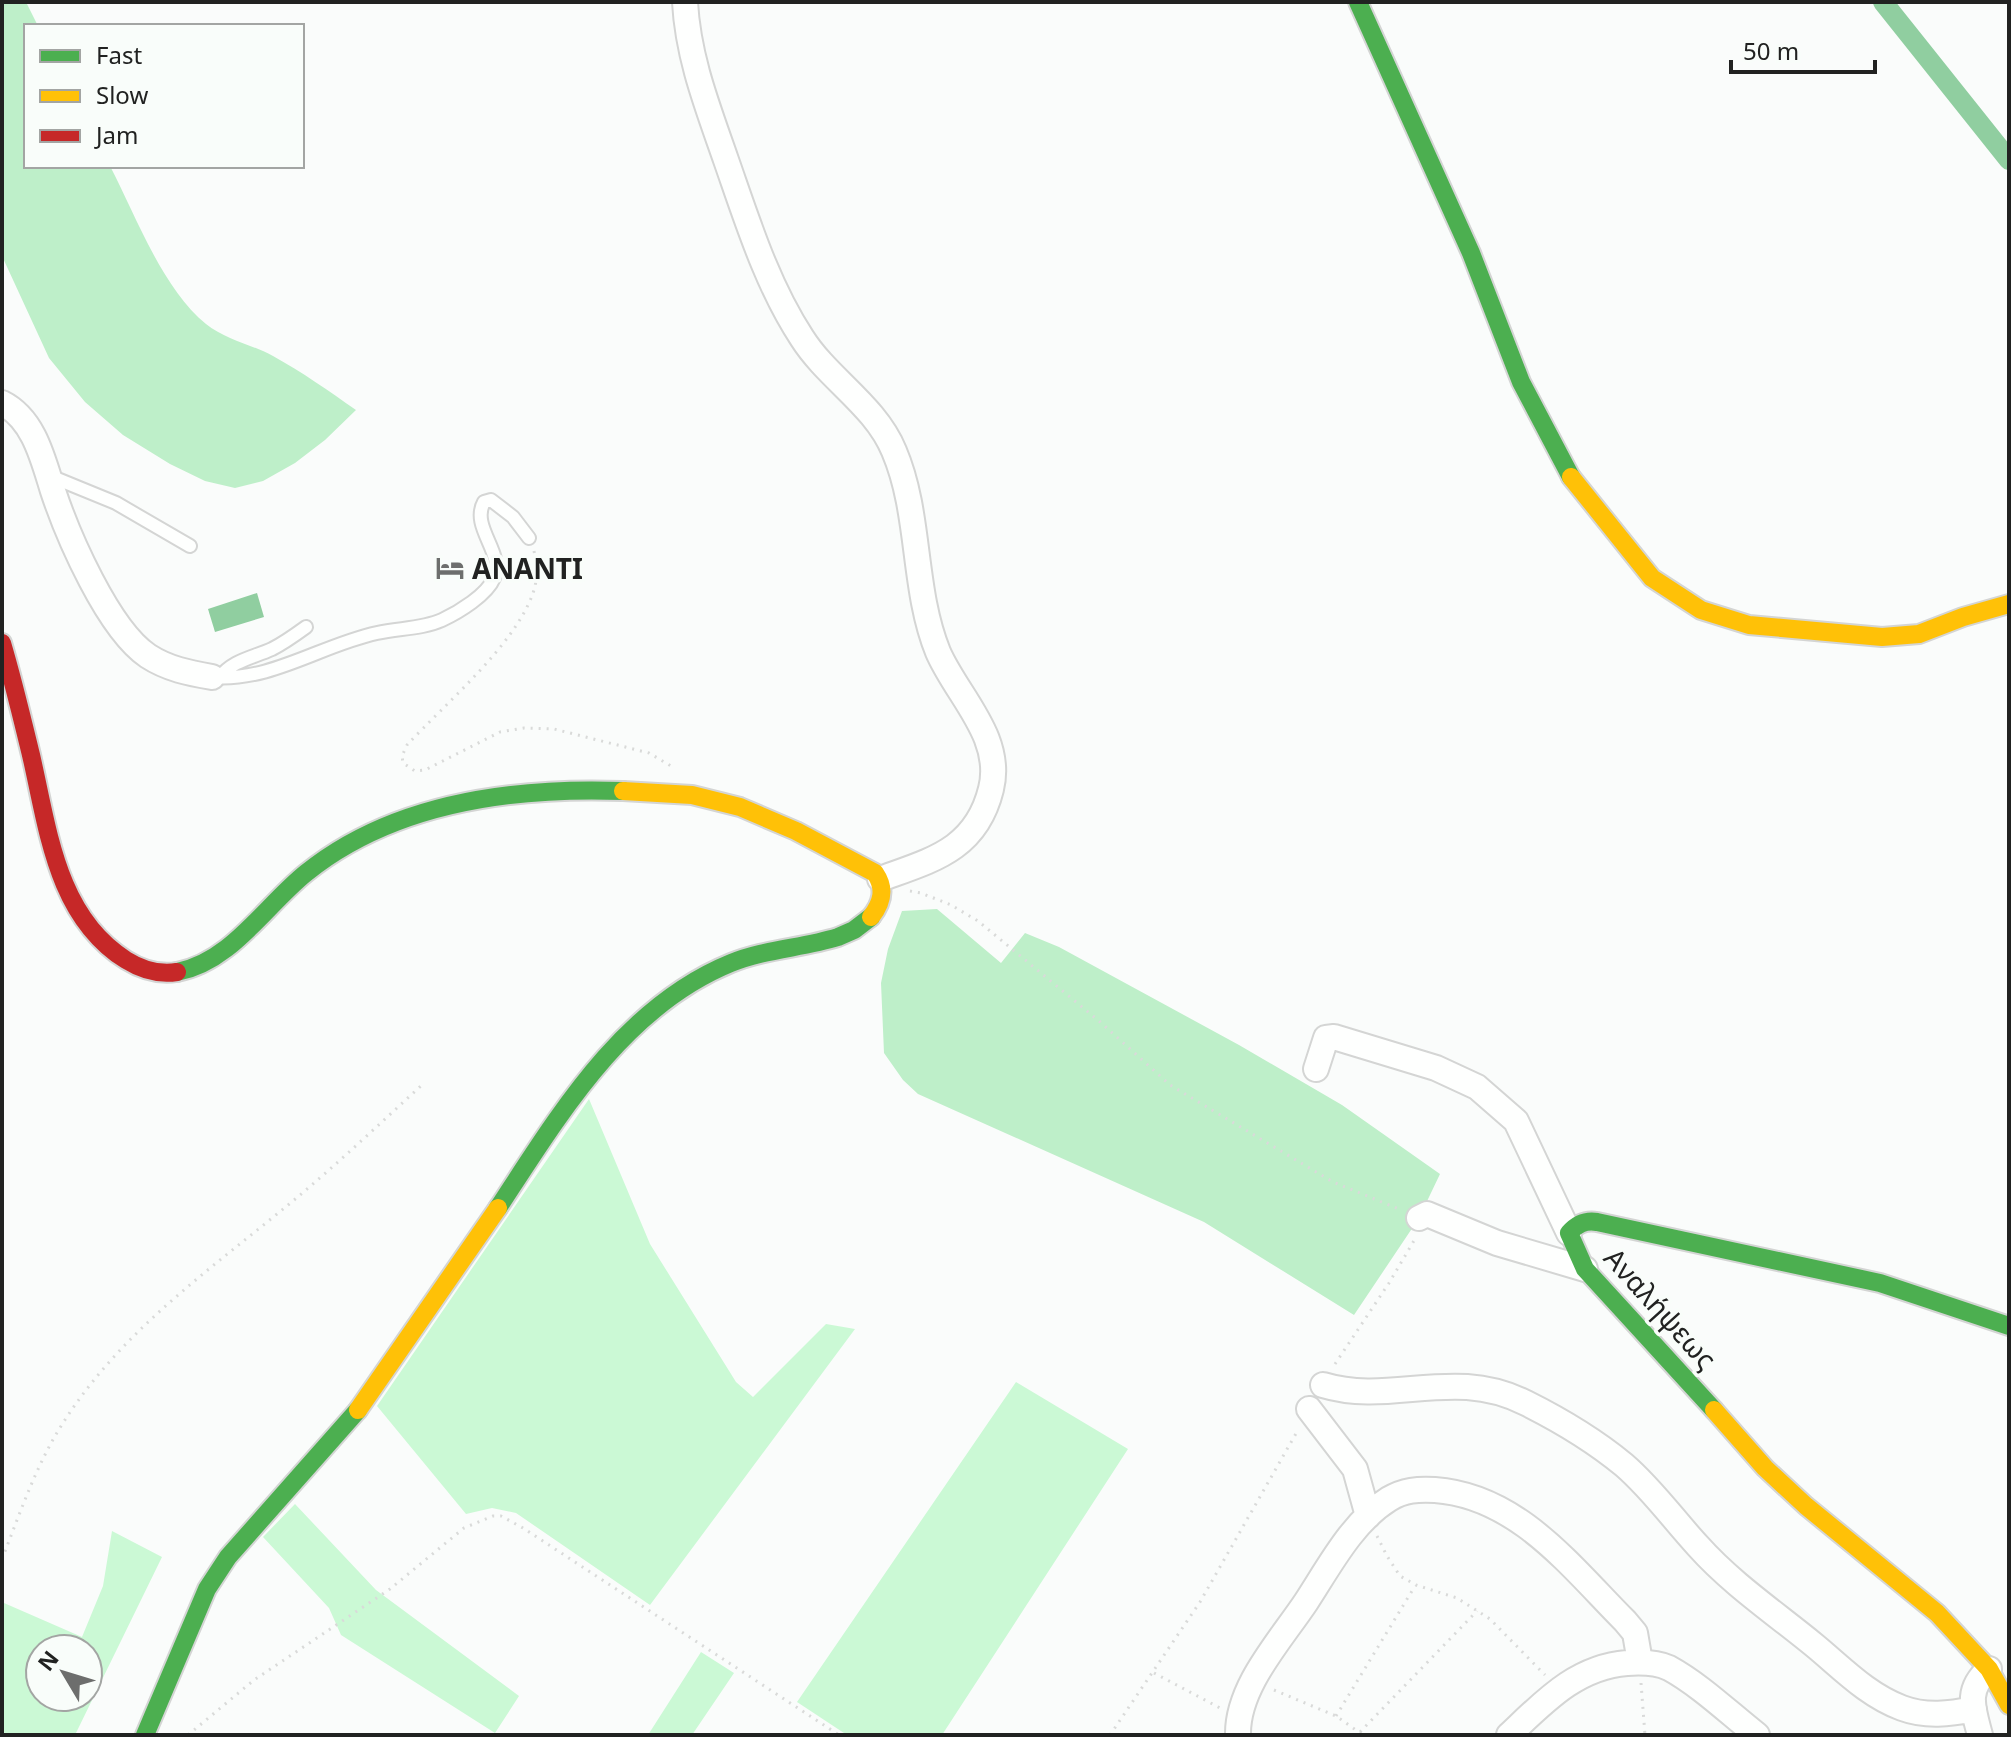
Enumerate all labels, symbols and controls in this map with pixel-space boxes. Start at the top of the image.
legend [24,24,304,168]
scale bar [1731,24,1875,74]
text: 50 m [1743,34,1799,67]
text: Fast [96,38,142,71]
text: Slow [96,78,148,111]
text: Jam [94,118,138,151]
place label: ΑΝΑΝΤΙ [472,549,583,587]
hotel icon: ΑΝΑΝΤΙ [435,553,465,583]
street label: Αναλήψεως [1596,1239,1726,1377]
north arrow [24,1633,104,1713]
text: N [30,1644,65,1676]

